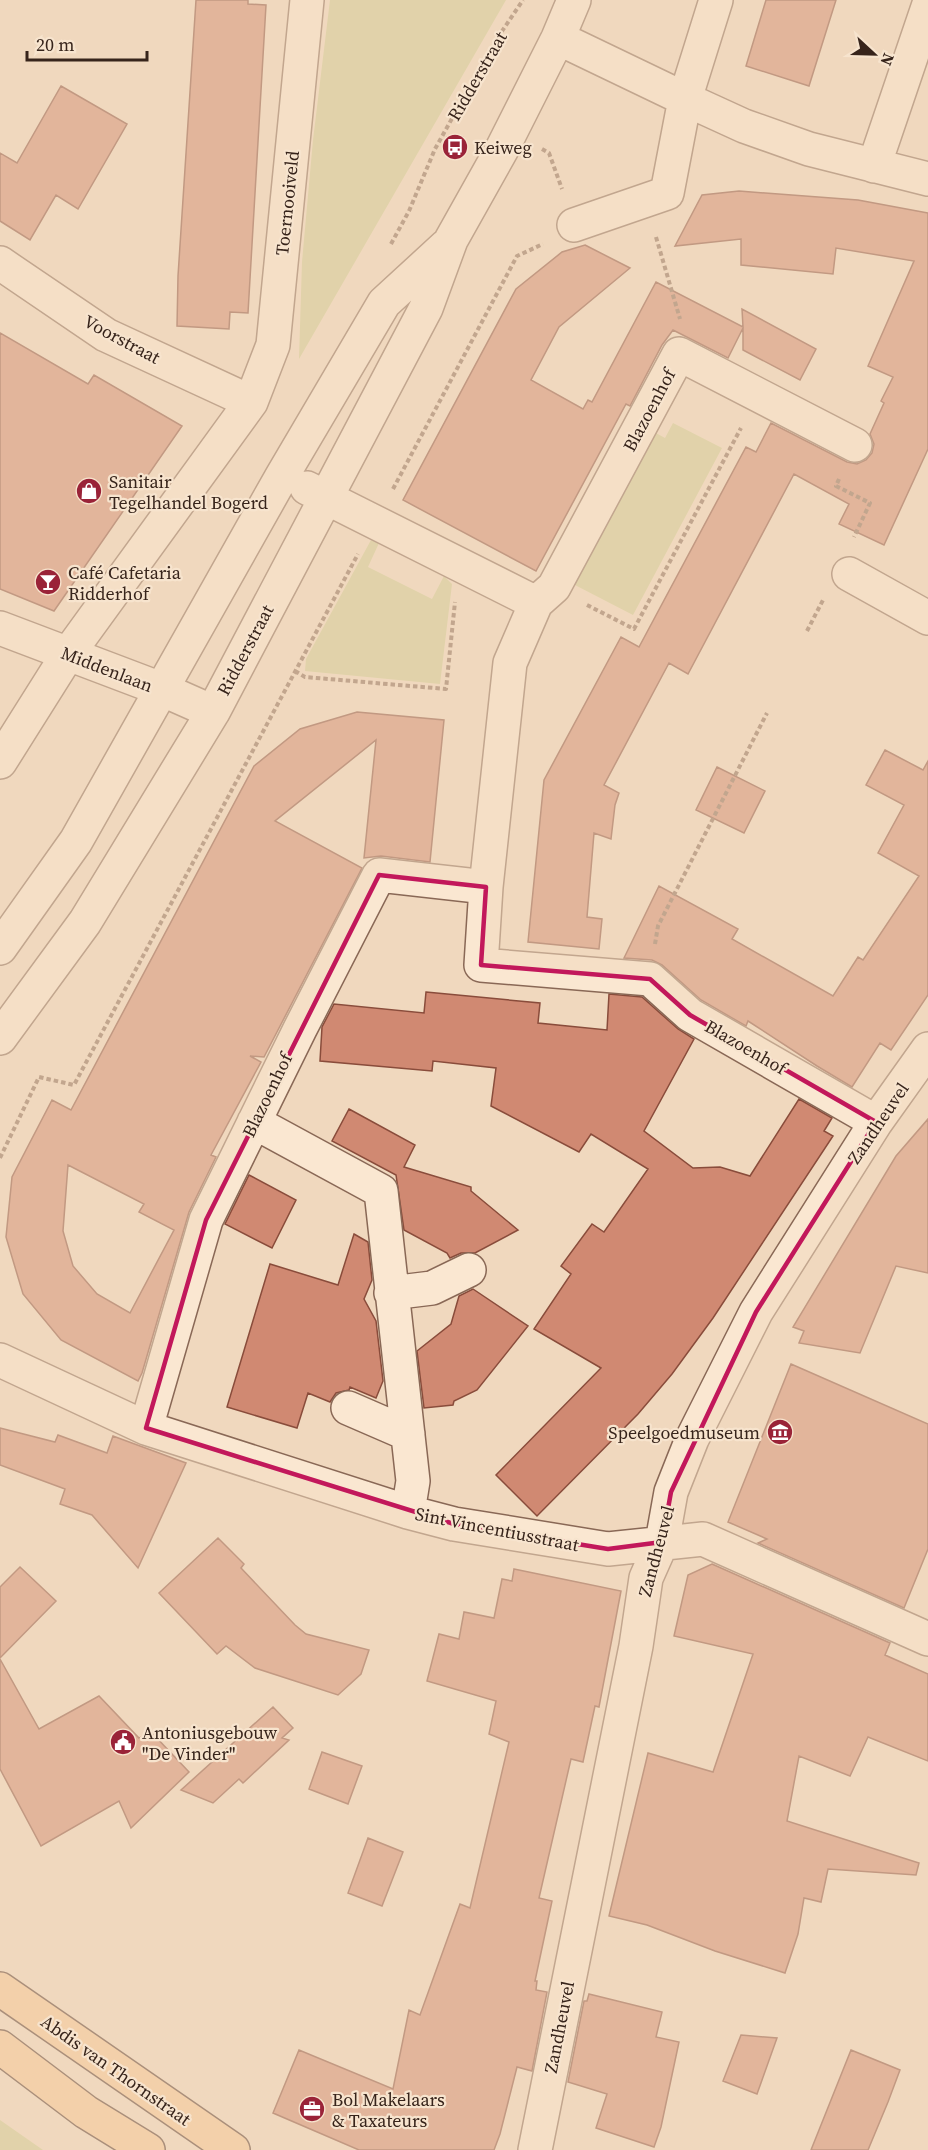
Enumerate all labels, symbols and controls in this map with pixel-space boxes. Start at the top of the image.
scale bar [27,24,147,62]
north arrow [844,24,904,84]
street label: Ridderstraat [441,27,513,125]
text: 20 m [36,32,74,57]
text: N [875,50,900,69]
bus stop icon: Keiweg [440,132,470,162]
place label: Keiweg [474,135,532,160]
street label: Toernooiveld [269,149,305,257]
street label: Voorstraat [79,308,165,370]
street label: Blazoenhof [617,363,682,456]
place label: Sanitair Tegelhandel Bogerd [109,469,268,515]
shop icon: Sanitair Tegelhandel Bogerd [74,476,104,506]
place label: Café Cafetaria Ridderhof [68,560,182,606]
bar icon: Café Cafetaria Ridderhof [33,567,63,597]
street label: Ridderstraat [211,600,279,700]
street label: Middenlaan [58,640,157,698]
street label: Blazoenhof [700,1013,793,1081]
street label: Blazoenhof [236,1047,299,1141]
street label: Zandheuvel [842,1077,914,1169]
museum icon: Speelgoedmuseum [765,1417,795,1447]
place label: Speelgoedmuseum [608,1420,760,1445]
street label: Sint Vincentiusstraat [413,1501,581,1557]
street label: Zandheuvel [632,1503,680,1599]
place label: Antoniusgebouw "De Vinder" [142,1720,277,1766]
public building icon: Antoniusgebouw "De Vinder" [108,1727,138,1757]
street label: Zandheuvel [538,1979,580,2075]
street label: Abdis van Thornstraat [36,2009,196,2131]
place label: Bol Makelaars & Taxateurs [332,2087,445,2133]
office icon: Bol Makelaars & Taxateurs [297,2094,327,2124]

